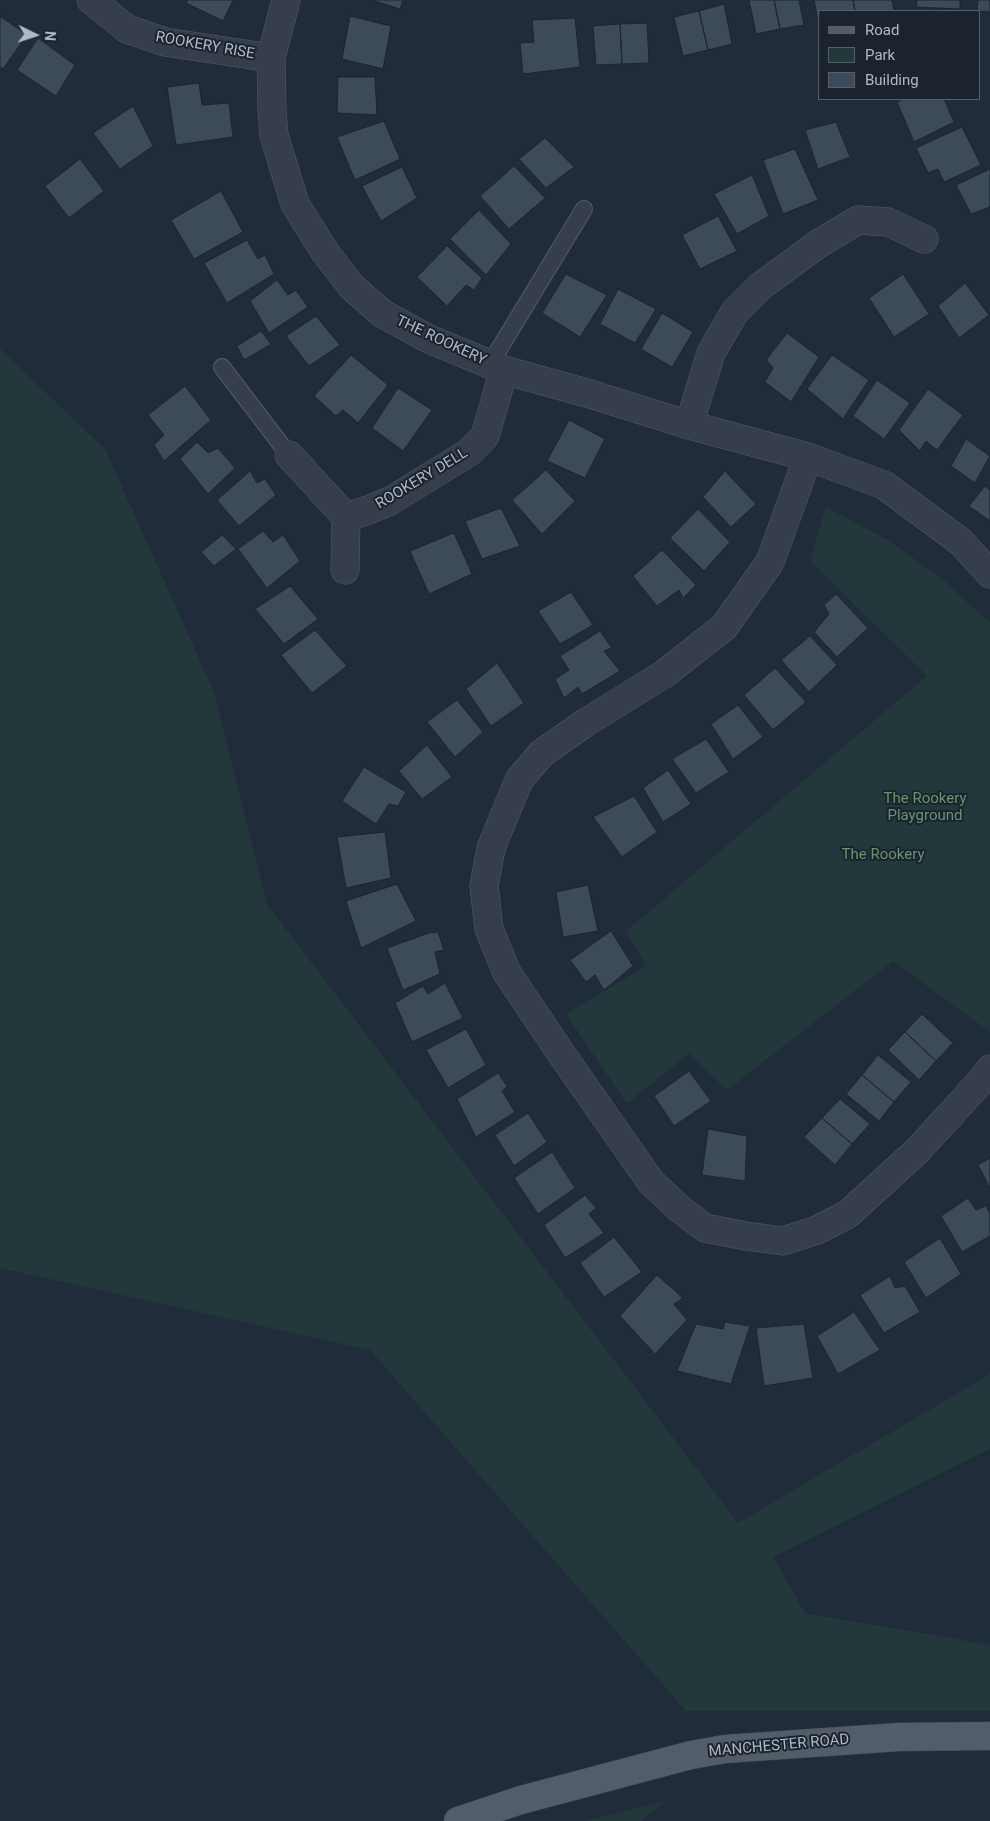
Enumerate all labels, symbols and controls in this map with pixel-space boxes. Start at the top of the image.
north arrow [10,10,60,60]
legend [818,10,980,100]
text: Road [865,21,899,39]
street label: ROOKERY RISE [154,28,256,64]
text: N [42,31,58,42]
text: Park [865,46,895,64]
text: Building [865,71,919,89]
street label: THE ROOKERY [393,312,489,370]
street label: ROOKERY DELL [373,445,471,513]
park label: The Rookery Playground [884,790,966,825]
park label: The Rookery [842,846,924,864]
street label: MANCHESTER ROAD [708,1731,850,1761]

